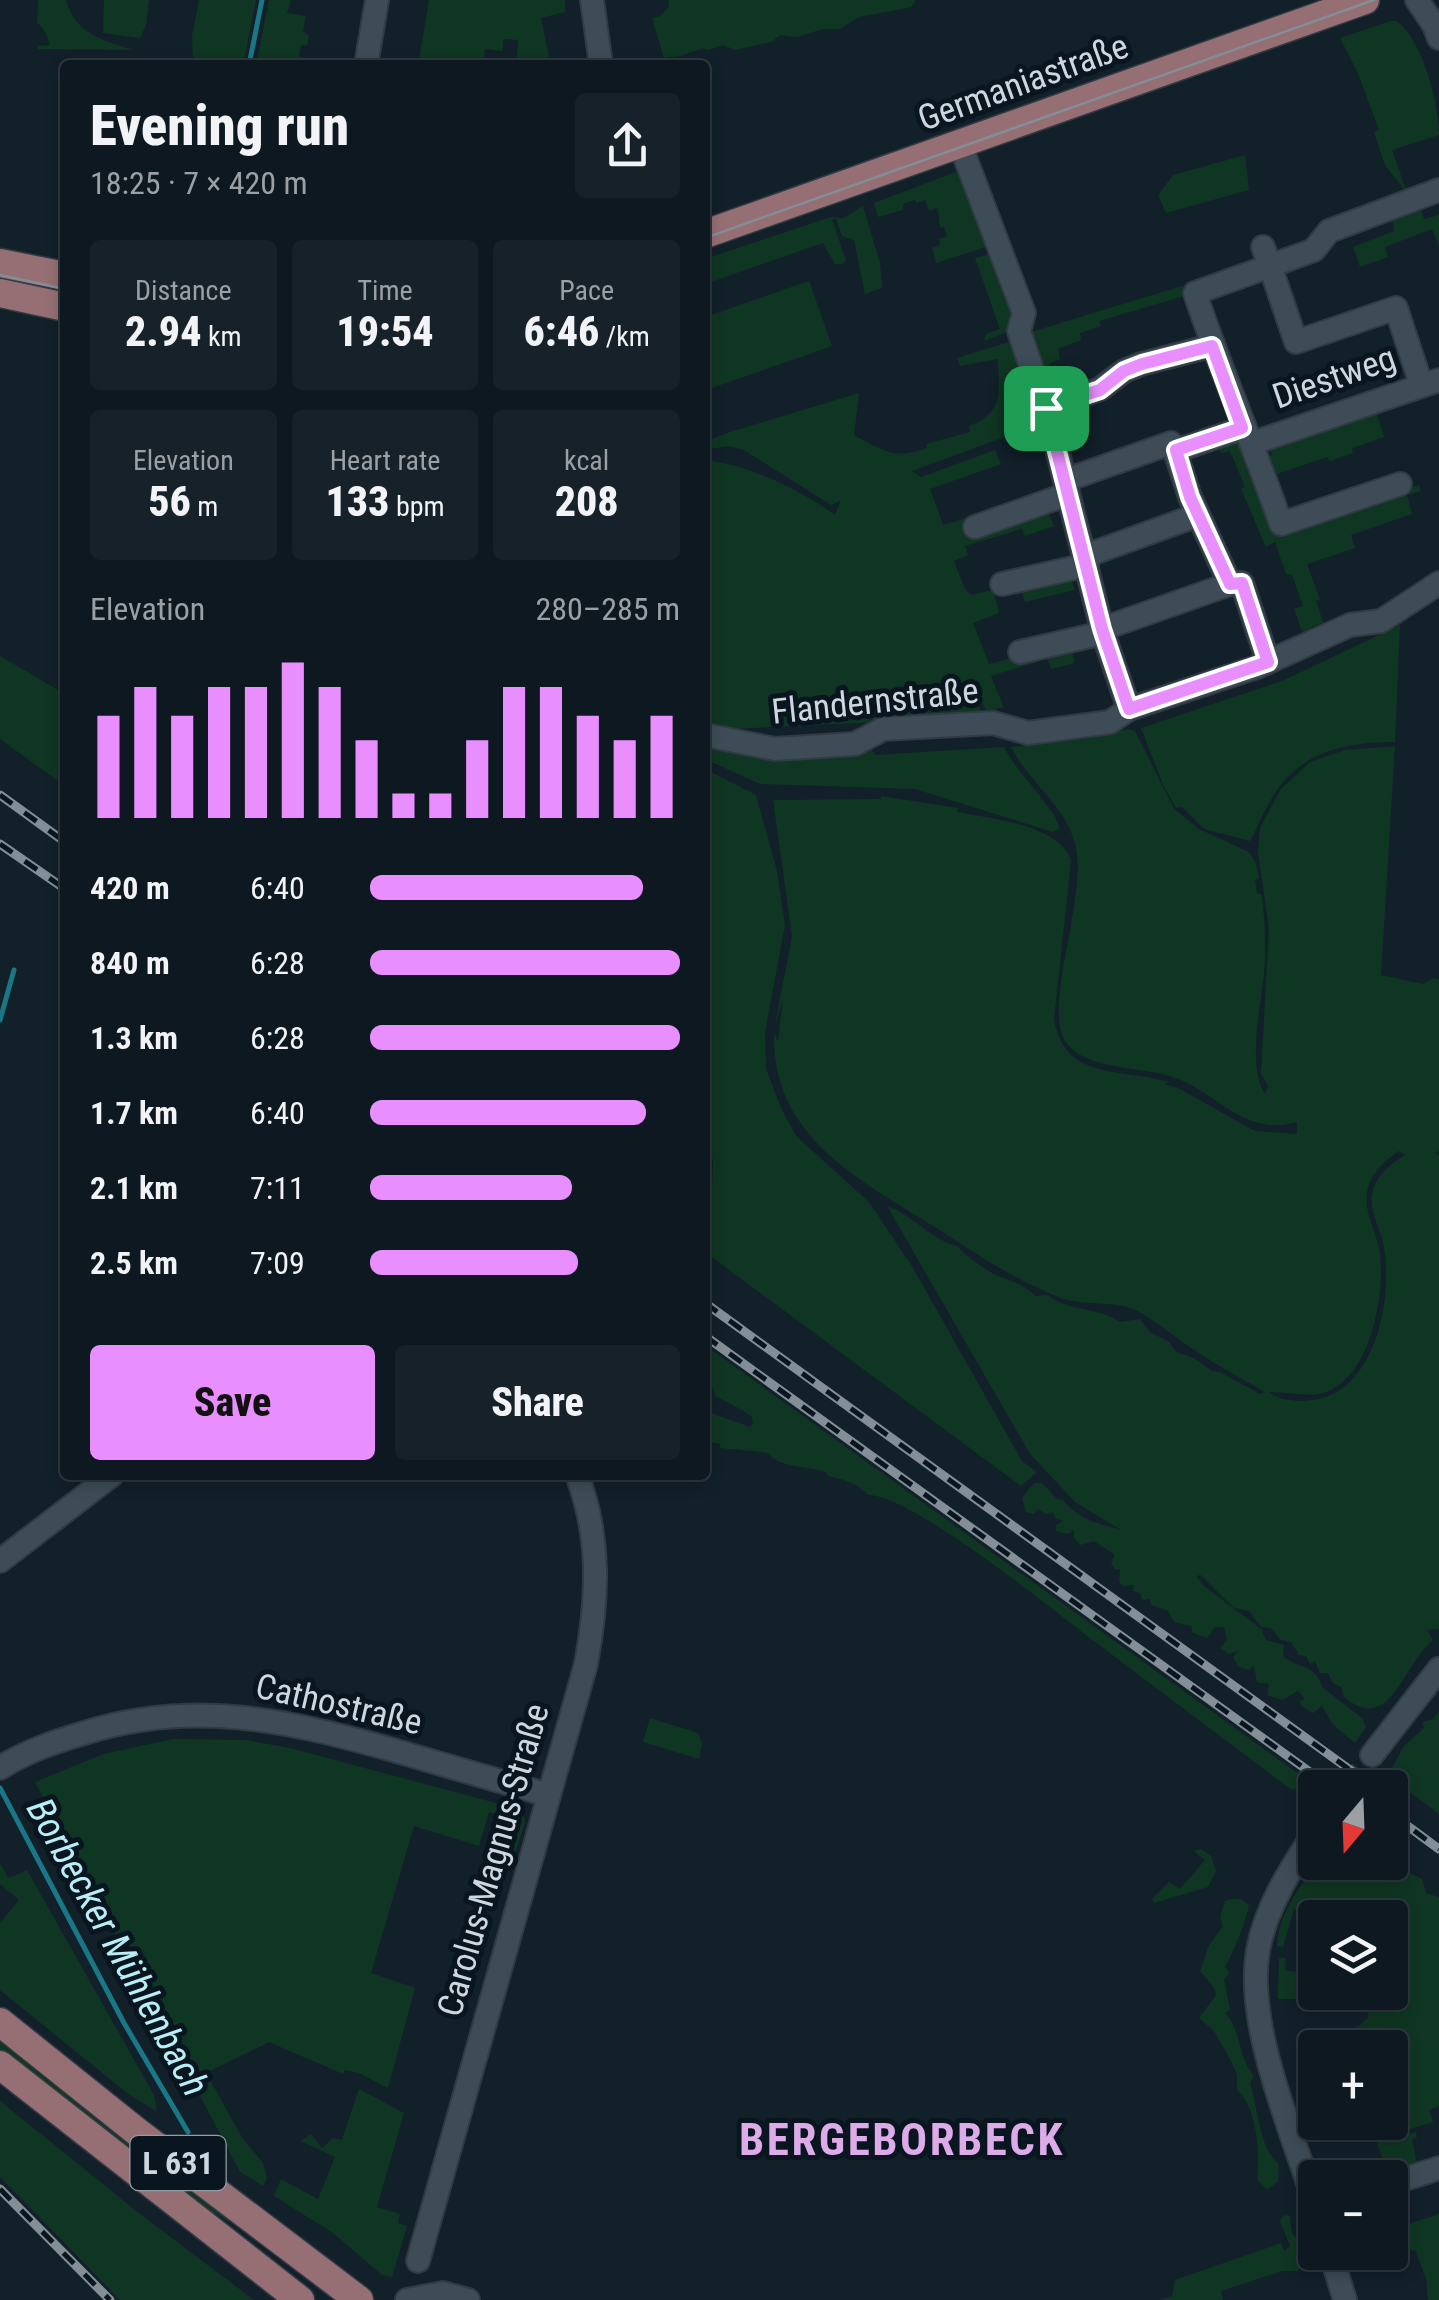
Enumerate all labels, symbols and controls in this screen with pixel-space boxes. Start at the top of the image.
street label: Germaniastraße [913,26,1134,139]
button: share [575,93,680,198]
text: Evening run [90,94,349,158]
text: 18:25 · 7 × 420 m [90,164,308,202]
text: Distance [135,274,232,307]
text: Time [357,274,413,307]
text: Pace [559,274,614,307]
text: 2.94 [125,307,202,356]
text: 19:54 [336,307,434,356]
text: 6:46 [523,307,599,356]
text: km [202,320,242,353]
text: /km [599,320,650,353]
street label: Diestweg [1267,337,1401,418]
pin [1004,366,1089,451]
icon: arrive [1019,381,1074,436]
text: Elevation [133,444,234,477]
text: Heart rate [330,444,440,477]
text: kcal [564,444,609,477]
text: 56 [148,477,191,526]
text: 133 [325,477,389,526]
text: 208 [555,477,619,526]
text: m [191,490,218,523]
text: bpm [389,490,445,523]
text: Elevation [90,590,205,628]
text: 280–285 m [535,590,680,628]
street label: Flandernstraße [770,670,980,733]
text: 420 m [90,869,170,907]
text: 6:40 [250,869,305,907]
text: 840 m [90,944,170,982]
text: 6:28 [250,944,305,982]
text: 1.3 km [90,1019,178,1057]
text: 6:28 [250,1019,305,1057]
text: 1.7 km [90,1094,178,1132]
text: 6:40 [250,1094,305,1132]
text: 2.1 km [90,1169,178,1207]
text: 7:11 [250,1169,305,1207]
text: 2.5 km [90,1244,178,1282]
text: 7:09 [250,1244,305,1282]
button: Save [90,1345,375,1460]
button: Share [395,1345,680,1460]
street label: Cathostraße [252,1665,426,1743]
street label: Carolus-Magnus-Straße [429,1699,558,2021]
north arrow [1298,1770,1408,1880]
map controls [1298,1770,1408,2270]
water label: Borbecker Mühlenbach [18,1791,218,2103]
button: layers [1298,1900,1408,2010]
button: + [1298,2030,1408,2140]
district label: BERGEBORBECK [739,2113,1065,2166]
road number: L 631 [130,2136,226,2190]
button: − [1298,2160,1408,2270]

